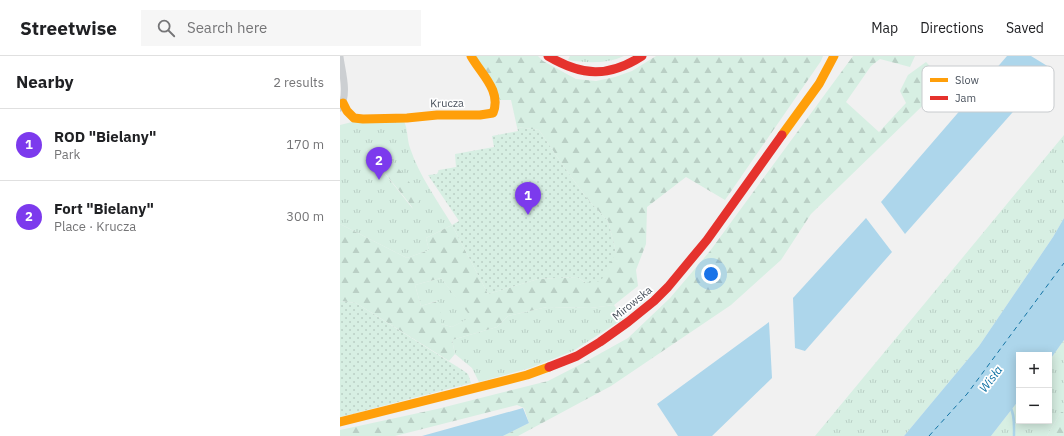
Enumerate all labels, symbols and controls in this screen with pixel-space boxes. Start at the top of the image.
search box [141,10,421,46]
text: Streetwise [20,16,117,40]
icon: search [155,17,177,39]
text: Search here [187,18,267,37]
text: Map [871,19,898,37]
text: Directions [920,19,984,37]
text: Saved [1006,19,1044,37]
legend [922,66,1054,112]
text: Nearby [16,71,74,93]
text: Slow [955,73,979,87]
text: 2 results [273,74,324,91]
text: Jam [955,91,976,105]
street label: Krucza [430,96,464,110]
text: ROD "Bielany" [54,127,156,146]
text: 1 [25,136,33,153]
text: 170 m [286,136,324,153]
text: Park [54,146,80,163]
pin: 2 [366,147,392,180]
pin: 1 [515,182,541,215]
text: Fort "Bielany" [54,199,154,218]
text: 2 [25,208,33,225]
text: 300 m [286,208,324,225]
text: Place · Krucza [54,218,136,235]
your location [701,264,721,284]
street label: Mirowska [609,283,655,323]
map controls [1016,352,1052,424]
button: + [1016,352,1052,388]
water label: Wisła [976,362,1005,395]
button: − [1016,388,1052,424]

